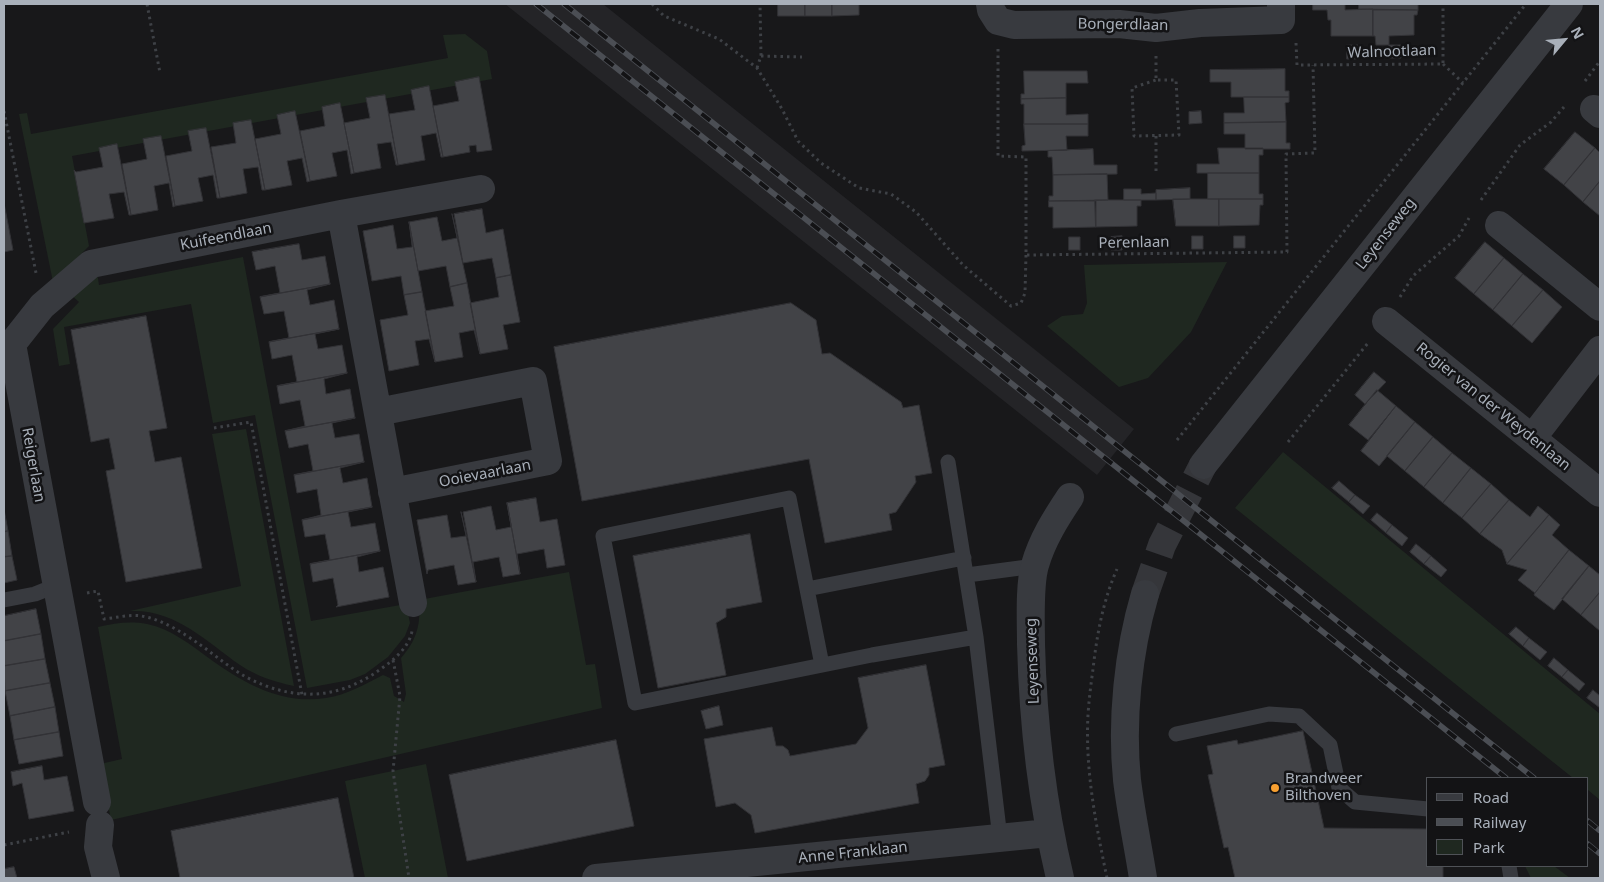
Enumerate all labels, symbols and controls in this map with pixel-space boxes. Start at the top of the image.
street label: Bongerdlaan [1077,15,1169,35]
north arrow [1539,15,1589,65]
text: N [1567,23,1589,42]
street label: Walnootlaan [1347,41,1437,63]
street label: Leyenseweg [1352,194,1420,274]
street label: Kuifeendlaan [179,219,273,255]
street label: Perenlaan [1098,233,1170,253]
street label: Rogier van der Weydenlaan [1412,339,1574,475]
street label: Reigerlaan [18,426,48,504]
street label: Ooievaarlaan [437,456,533,492]
street label: Leyenseweg [1023,618,1043,704]
place label: Brandweer Bilthoven [1285,770,1362,805]
legend [1426,777,1589,867]
marker: Brandweer Bilthoven [1269,782,1281,794]
text: Road [1473,787,1509,807]
text: Railway [1473,812,1526,832]
text: Park [1473,837,1505,857]
street label: Anne Franklaan [797,838,909,868]

